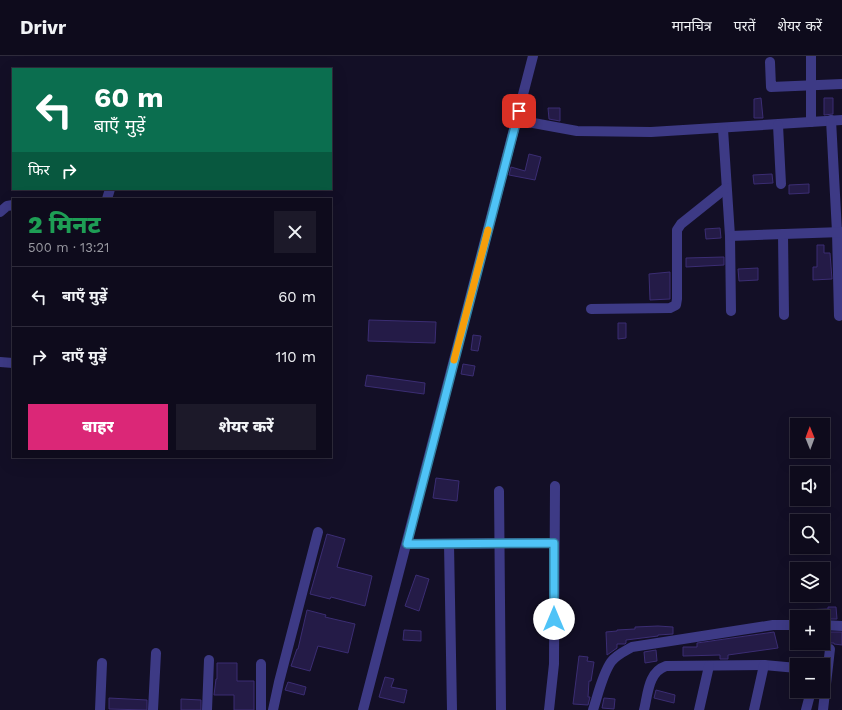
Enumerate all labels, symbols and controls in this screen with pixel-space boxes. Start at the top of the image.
text: Drivr [20,16,66,39]
text: मानचित्र [672,18,712,34]
text: परतें [734,18,755,34]
text: शेयर करें [777,18,822,34]
text: 60 m [94,81,164,114]
icon: left [28,84,80,136]
pin [502,94,536,128]
icon: arrive [508,100,530,122]
text: बाएँ मुड़ें [94,115,145,136]
icon: right [58,160,80,182]
text: फिर [28,161,50,179]
text: 2 मिनट [28,211,101,239]
button: close [274,211,316,253]
text: 500 m · 13:21 [28,240,109,255]
icon: left [28,286,50,308]
text: बाएँ मुड़ें [62,287,107,305]
text: 60 m [278,288,316,306]
icon: right [28,346,50,368]
text: दाएँ मुड़ें [62,347,107,365]
text: 110 m [276,348,316,366]
button: बाहर [28,404,168,450]
button: शेयर करें [176,404,316,450]
north arrow [790,418,830,458]
map controls [790,418,830,698]
button: sound [790,466,830,506]
button: search [790,514,830,554]
button: layers [790,562,830,602]
position arrow [533,598,575,640]
button: + [790,610,830,650]
button: − [790,658,830,698]

